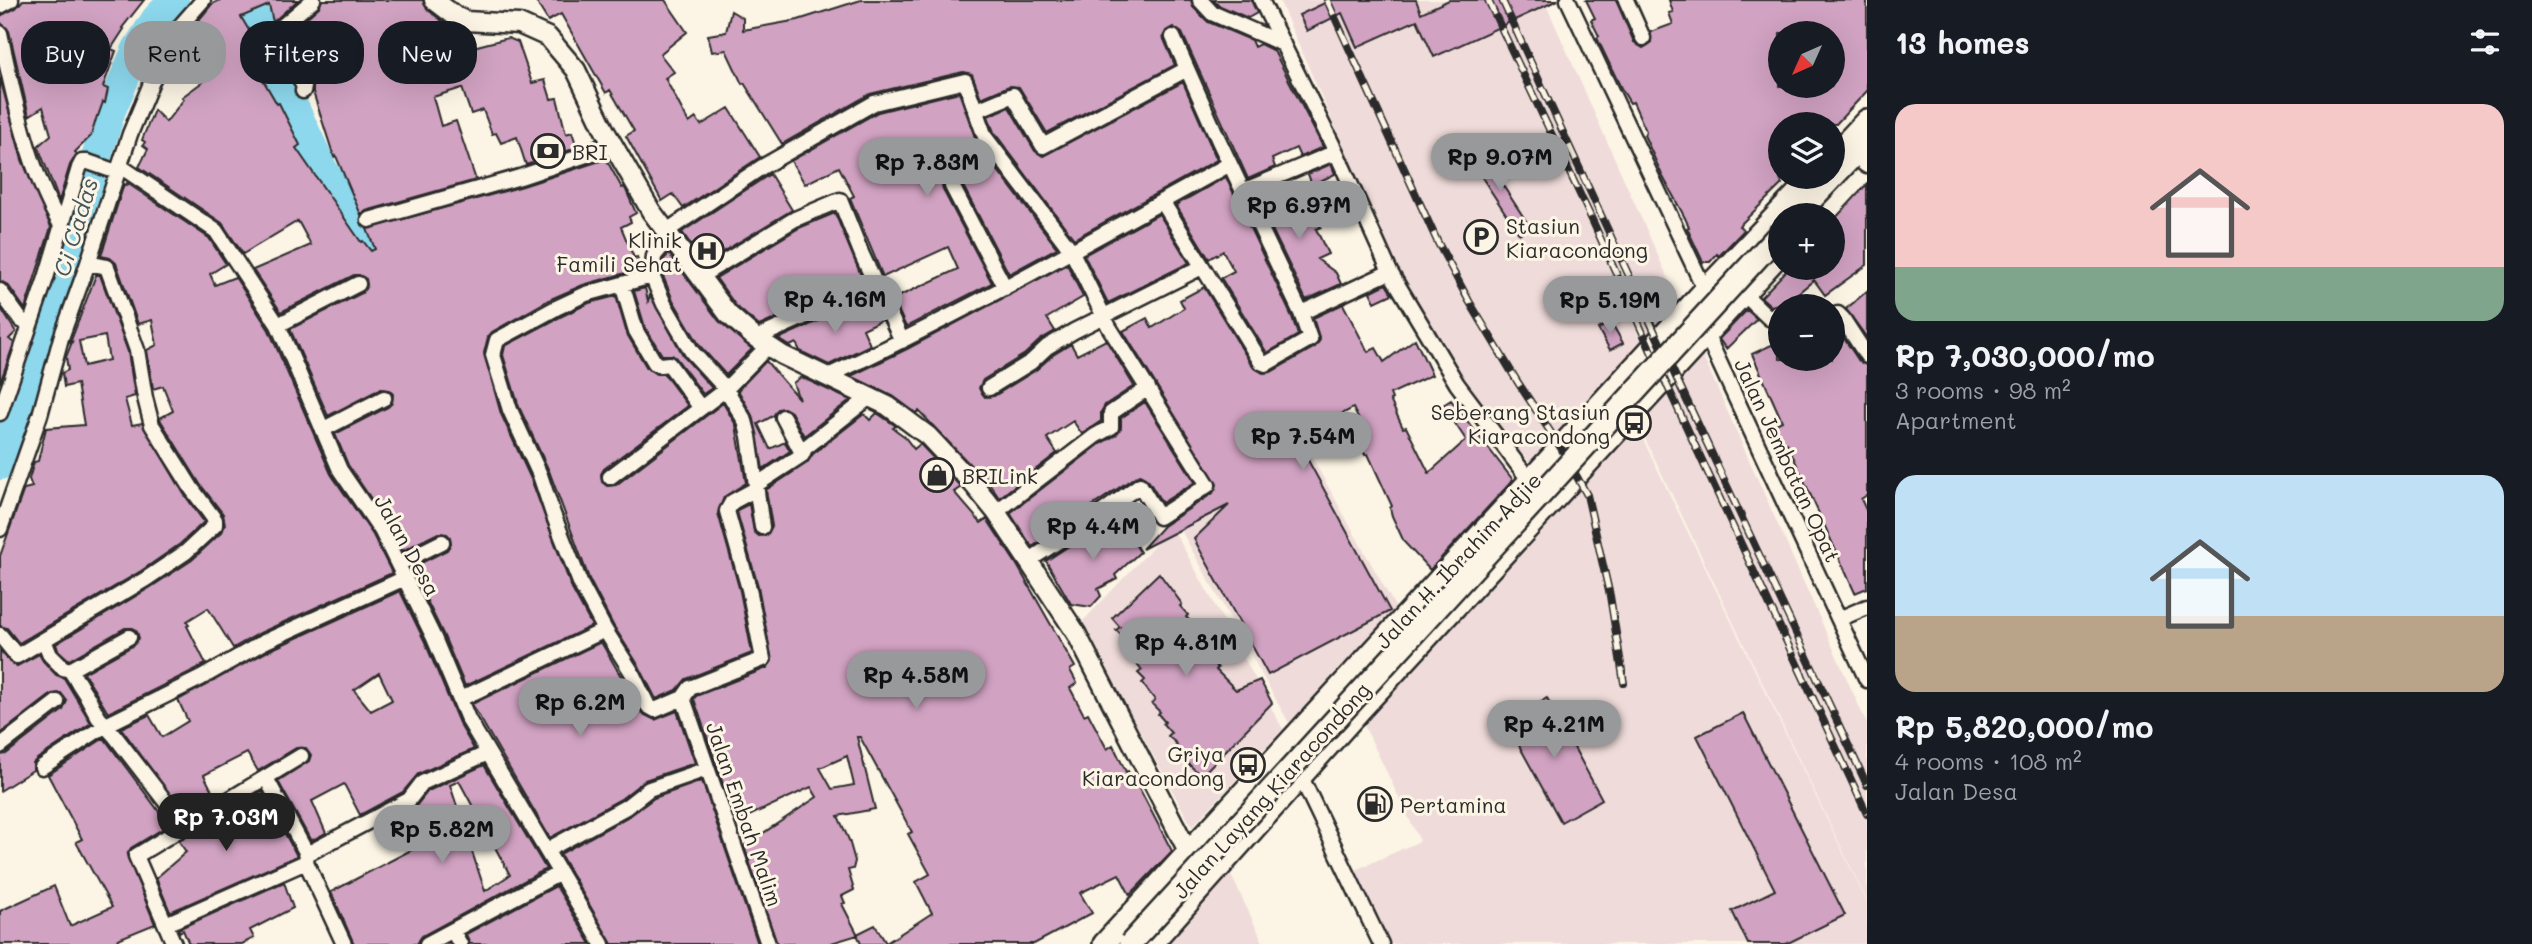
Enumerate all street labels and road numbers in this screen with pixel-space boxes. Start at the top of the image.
street label: Jalan Jembatan Opat [1729,354,1847,566]
street label: Jalan H. Ibrahim Adjie [1369,466,1547,654]
street label: Jalan Desa [369,489,447,601]
street label: Jalan Layang Kiaracondong [1167,676,1375,904]
street label: Jalan Embah Malim [701,718,789,910]

